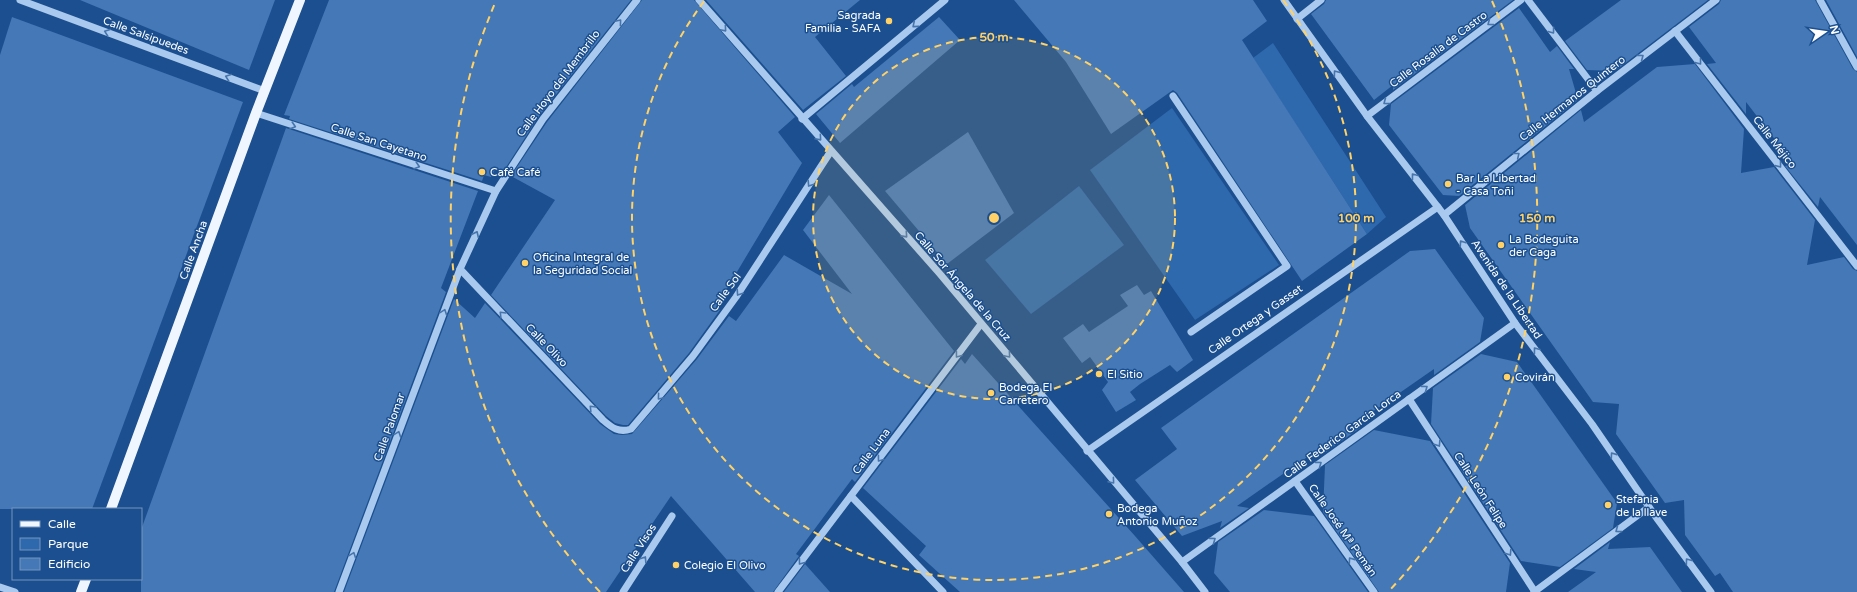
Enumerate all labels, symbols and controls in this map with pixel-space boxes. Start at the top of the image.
street label: Calle Rosalía de Castro [1387,8,1490,90]
place label: Sagrada Familia - SAFA [805,9,881,35]
north arrow [1805,12,1845,52]
street label: Calle Salsipuedes [101,14,191,57]
marker: Sagrada Familia - SAFA [884,16,894,26]
one-way arrow [1488,19,1495,26]
one-way arrow [614,20,621,27]
one-way arrow [913,20,920,27]
text: N [1827,24,1842,36]
one-way arrow [720,25,727,32]
street label: Calle Hoyo del Membrillo [514,27,603,139]
one-way arrow [1547,27,1554,34]
one-way arrow [103,29,110,37]
text: 50 m [979,30,1009,44]
street label: Calle Hermanos Quintero [1517,53,1628,144]
one-way arrow [1637,54,1644,62]
one-way arrow [1694,57,1701,64]
one-way arrow [1333,70,1340,77]
one-way arrow [225,74,232,82]
one-way arrow [1384,97,1391,104]
street label: Calle Méjico [1750,113,1799,171]
one-way arrow [290,121,297,129]
street label: Calle San Cayetano [329,121,429,164]
one-way arrow [814,133,821,141]
one-way arrow [1513,153,1520,160]
one-way arrow [1774,160,1781,167]
one-way arrow [413,161,420,170]
place label: Café Café [490,166,540,179]
marker: Café Café [477,167,487,177]
place label: Bar La Libertad - Casa Toñi [1456,172,1536,198]
one-way arrow [1412,174,1419,181]
marker: Bar La Libertad - Casa Toñi [1443,179,1453,189]
one-way arrow [807,180,814,187]
centre of rings [987,211,1001,225]
text: 100 m [1338,211,1374,225]
text: 150 m [1519,211,1555,225]
street label: Calle Ancha [177,219,210,282]
street label: Calle Sor Ángela de la Cruz [912,228,1015,344]
one-way arrow [471,230,479,238]
one-way arrow [900,230,908,238]
place label: La Bodeguita der Caga [1509,233,1579,259]
street label: Avenida de la Libertad [1469,237,1545,341]
one-way arrow [1459,240,1467,247]
marker: La Bodeguita der Caga [1496,240,1506,250]
place label: Oficina Integral de la Seguridad Social [533,251,632,277]
marker: Oficina Integral de la Seguridad Social [520,258,530,268]
street label: Calle Sol [707,270,744,314]
street label: Calle Ortega y Gasset [1206,282,1305,357]
one-way arrow [736,289,744,296]
one-way arrow [439,308,447,315]
one-way arrow [500,311,507,319]
street label: Calle Olivo [523,321,571,370]
one-way arrow [1533,347,1540,354]
one-way arrow [956,350,963,357]
one-way arrow [1003,351,1010,358]
place label: El Sitio [1107,368,1143,381]
marker: El Sitio [1094,369,1104,379]
place label: Covirán [1515,371,1555,384]
marker: Covirán [1502,372,1512,382]
place label: Bodega El Carretero [999,381,1052,407]
one-way arrow [1420,386,1427,393]
marker: Bodega El Carretero [986,388,996,398]
street label: Calle Federico García Lorca [1281,388,1403,481]
street label: Calle Palomar [371,391,408,463]
one-way arrow [658,392,665,399]
one-way arrow [589,405,597,413]
street label: Calle Luna [850,426,893,477]
one-way arrow [394,430,402,437]
one-way arrow [1433,439,1440,446]
street label: Calle León Felipe [1451,450,1510,531]
one-way arrow [1611,452,1618,459]
one-way arrow [877,454,884,461]
one-way arrow [1315,462,1322,469]
one-way arrow [1108,476,1115,483]
street label: Calle José Mª Pemán [1306,482,1379,579]
place label: Stefania de la llave [1616,493,1667,519]
marker: Stefania de la llave [1603,500,1613,510]
place label: Bodega Antonio Muñoz [1117,502,1198,528]
legend [12,508,142,580]
marker: Bodega Antonio Muñoz [1104,509,1114,519]
text: Calle [48,517,76,531]
street label: Calle Visos [618,521,659,575]
one-way arrow [1615,525,1622,532]
text: Parque [48,537,89,551]
one-way arrow [1209,538,1216,545]
one-way arrow [1504,548,1511,555]
one-way arrow [348,552,356,559]
one-way arrow [639,556,647,563]
text: Edificio [48,557,90,571]
one-way arrow [1348,557,1356,564]
one-way arrow [798,558,806,565]
one-way arrow [1686,558,1693,565]
place label: Colegio El Olivo [684,559,766,572]
marker: Colegio El Olivo [671,560,681,570]

